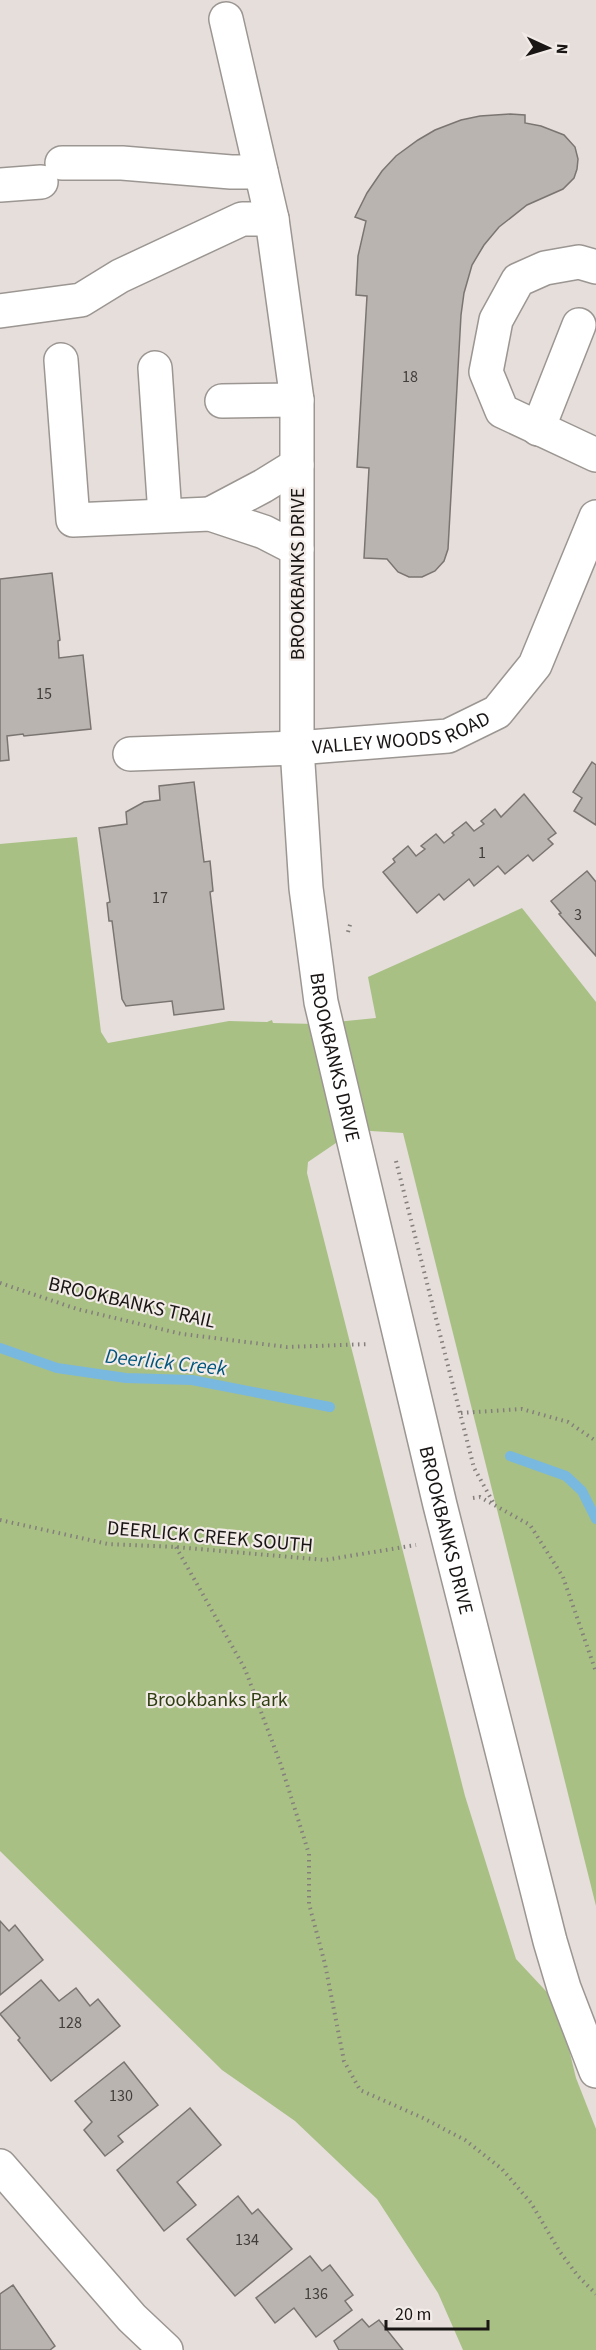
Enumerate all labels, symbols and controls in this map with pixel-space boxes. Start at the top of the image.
north arrow [518,18,578,78]
text: N [551,43,573,55]
house number: 18 [402,366,418,388]
street label: BROOKBANKS DRIVE [284,488,312,660]
house number: 15 [36,683,52,705]
street label: VALLEY WOODS ROAD [311,705,495,762]
house number: 1 [478,842,486,864]
house number: 17 [152,887,168,909]
house number: 3 [574,904,582,926]
street label: BROOKBANKS DRIVE [302,971,367,1145]
street label: BROOKBANKS TRAIL [45,1270,218,1336]
water label: Deerlick Creek [104,1341,229,1383]
street label: BROOKBANKS DRIVE [411,1443,480,1618]
street label: DEERLICK CREEK SOUTH [106,1514,314,1560]
park label: Brookbanks Park [146,1686,288,1714]
house number: 128 [58,2012,82,2034]
house number: 130 [109,2085,133,2107]
house number: 134 [235,2229,259,2251]
house number: 136 [304,2283,328,2305]
scale bar [386,2293,488,2331]
text: 20 m [395,2302,431,2327]

